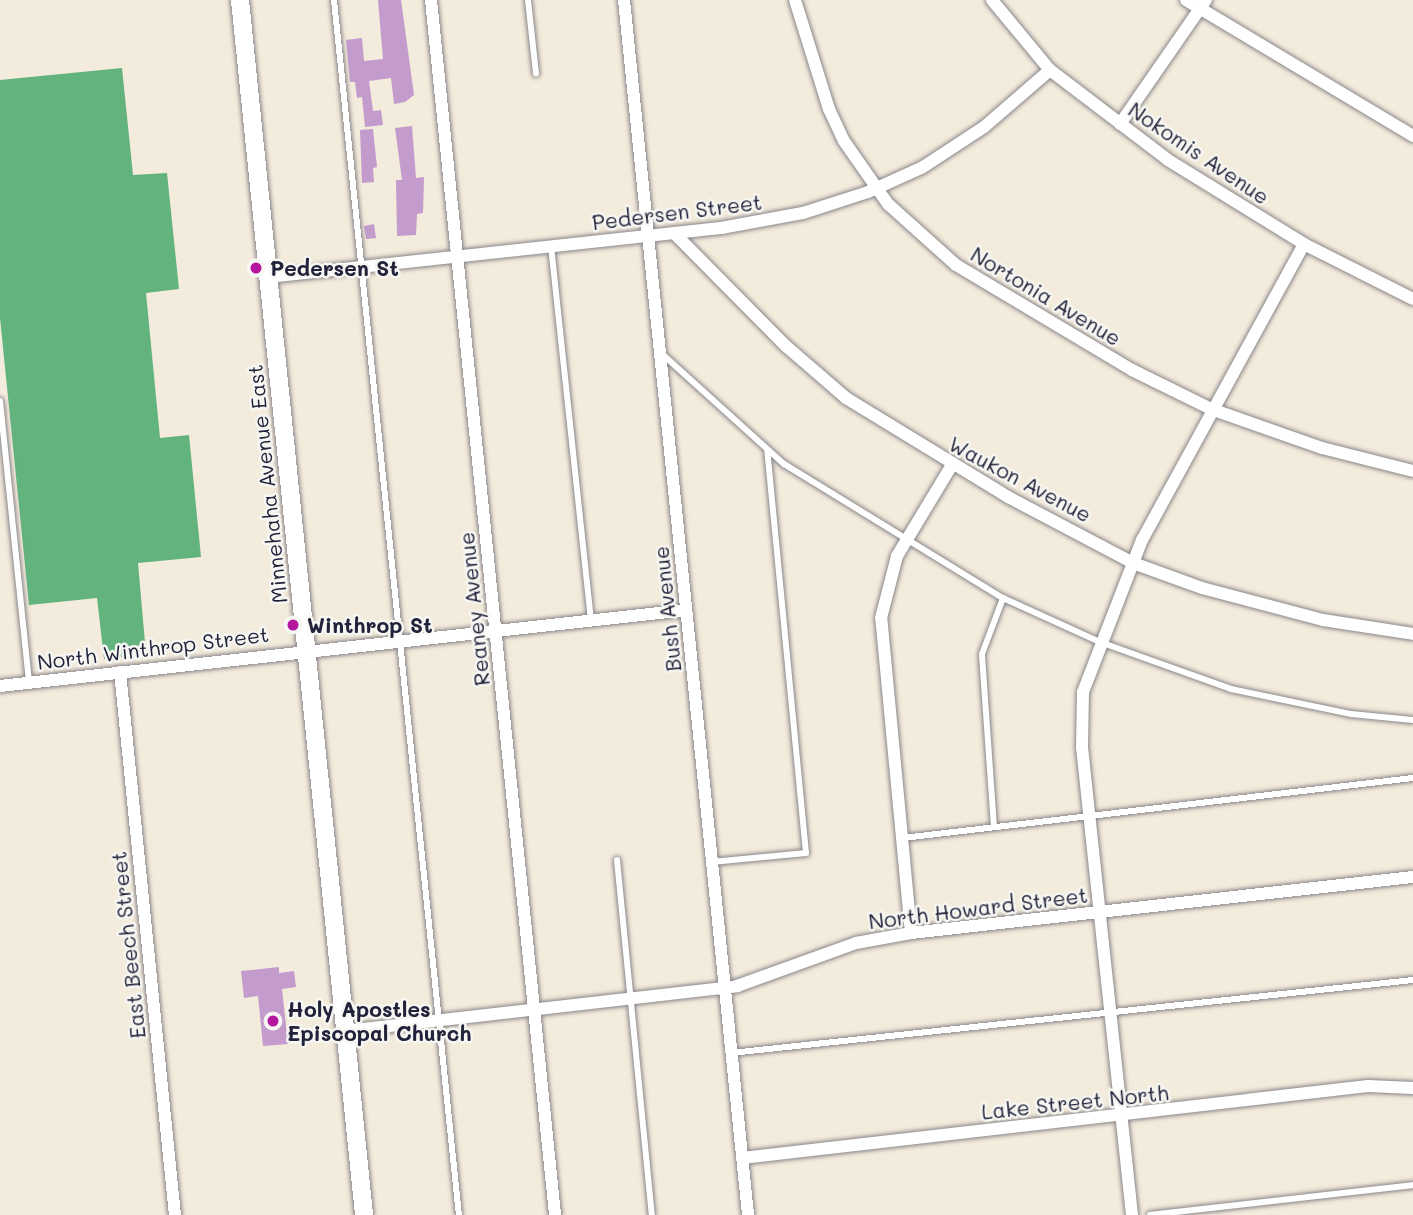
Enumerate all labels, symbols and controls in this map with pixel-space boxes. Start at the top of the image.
street label: Nokomis Avenue [1124,97,1274,209]
street label: Pedersen Street [591,189,763,235]
street label: Nortonia Avenue [966,241,1126,351]
place label: Pedersen St [270,255,399,281]
marker: Pedersen St [248,260,264,276]
street label: Minnehaha Avenue East [242,363,292,605]
street label: Waukon Avenue [944,431,1096,527]
street label: Reaney Avenue [453,531,495,687]
street label: Bush Avenue [648,545,686,673]
place label: Winthrop St [307,612,433,638]
marker: Winthrop St [285,617,301,633]
street label: North Winthrop Street [36,621,270,675]
street label: East Beech Street [106,850,150,1040]
street label: North Howard Street [867,882,1089,934]
place label: Holy Apostles Episcopal Church [287,996,472,1046]
marker: Holy Apostles Episcopal Church [265,1013,281,1029]
street label: Lake Street North [980,1080,1170,1124]

